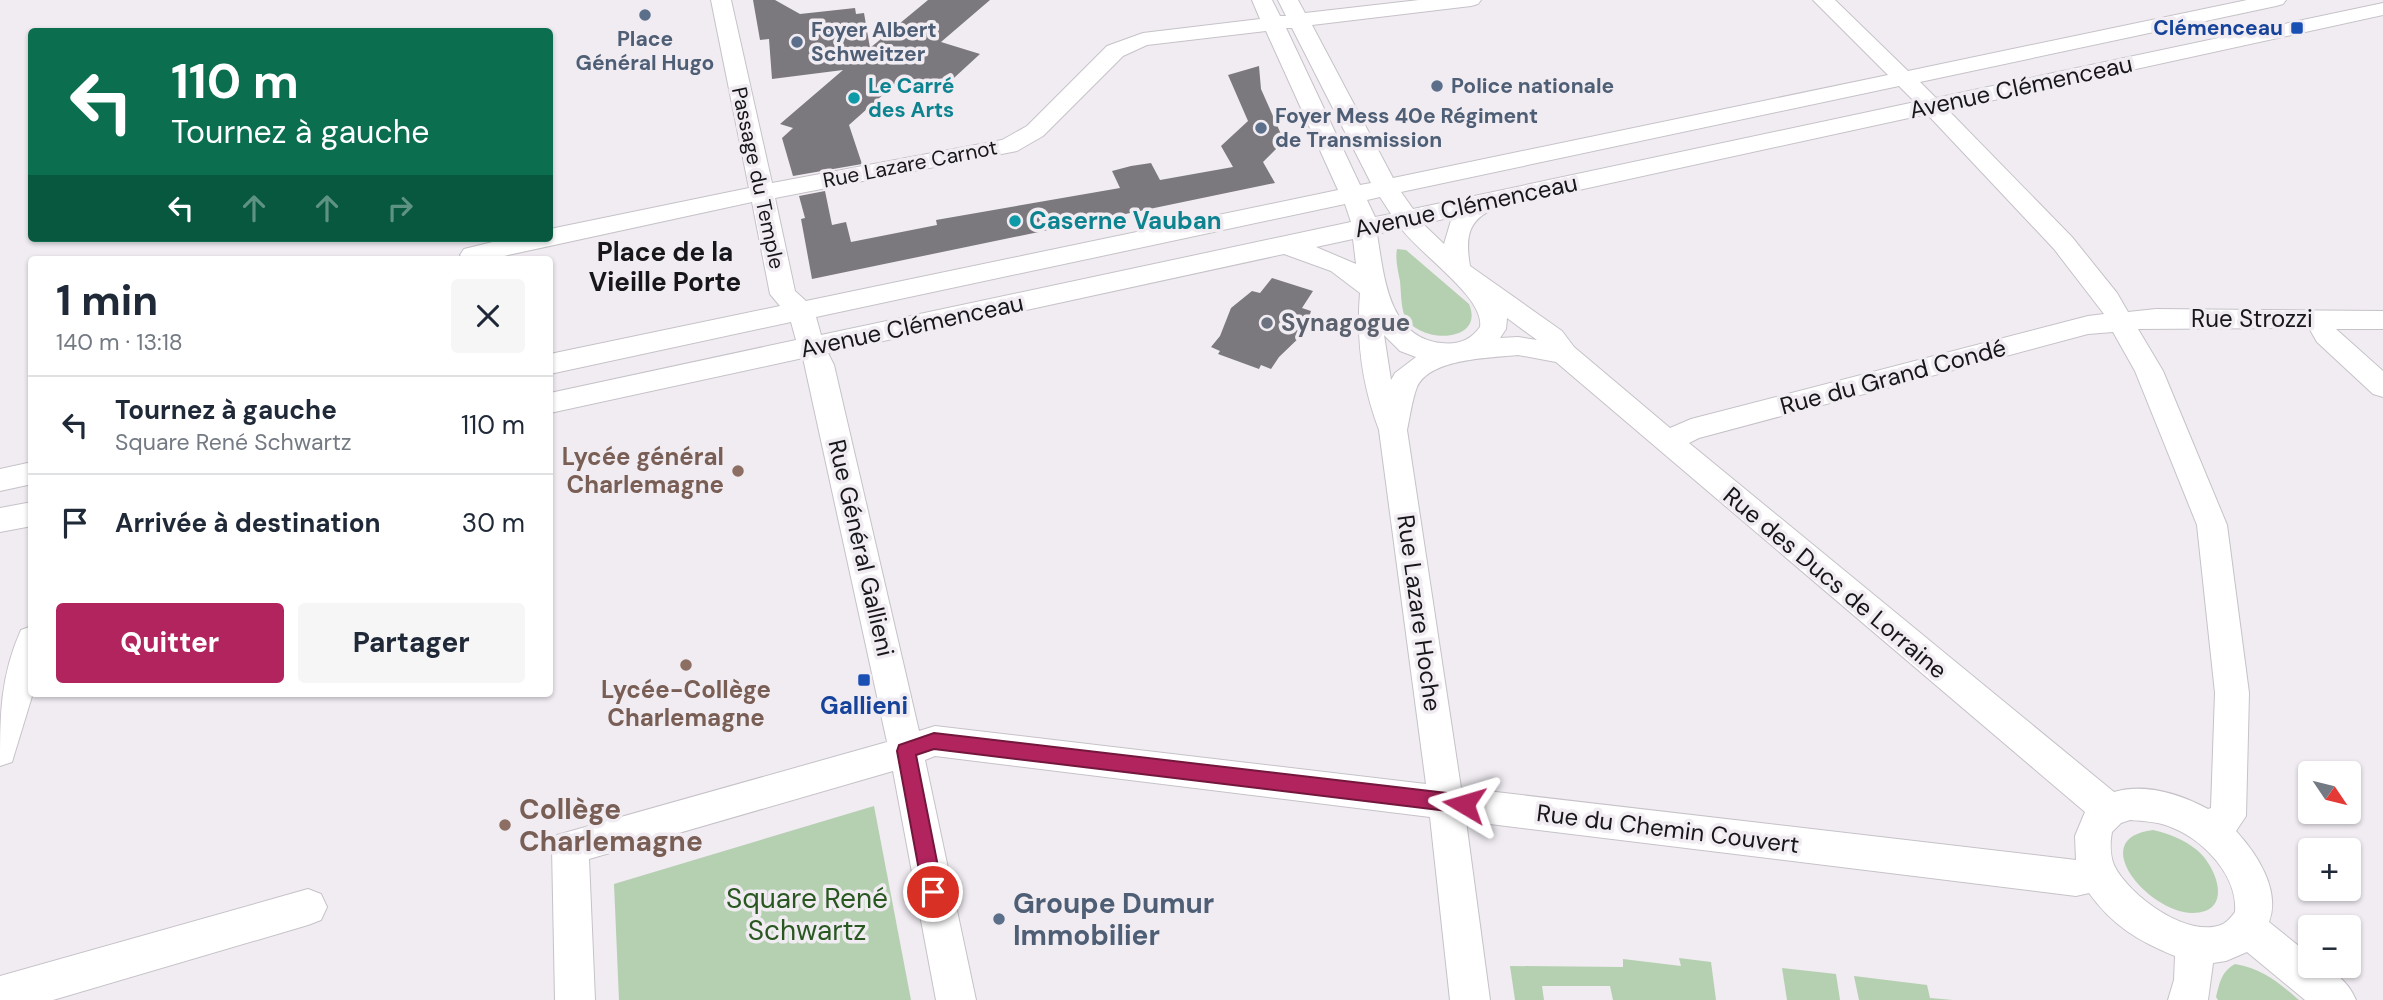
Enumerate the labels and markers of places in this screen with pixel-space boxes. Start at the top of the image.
marker: Place Général Hugo [637,7,653,23]
place label: Clémenceau [2153,14,2283,42]
place label: Foyer Albert Schweitzer [811,16,937,68]
marker: Clémenceau [2289,20,2305,36]
place label: Place Général Hugo [576,25,714,77]
marker: Foyer Albert Schweitzer [789,34,805,50]
place label: Le Carré des Arts [868,72,954,124]
place label: Police nationale [1451,72,1614,100]
marker: Police nationale [1429,78,1445,94]
marker: Le Carré des Arts [846,90,862,106]
place label: Foyer Mess 40e Régiment de Transmission [1275,102,1538,154]
marker: Foyer Mess 40e Régiment de Transmission [1253,120,1269,136]
place label: Caserne Vauban [1029,205,1222,236]
marker: Caserne Vauban [1007,213,1023,229]
place label: Synagogue [1281,307,1410,338]
marker: Synagogue [1259,315,1275,331]
place label: Lycée général Charlemagne [562,441,724,500]
marker: Lycée général Charlemagne [730,463,746,479]
marker: Lycée-Collège Charlemagne [678,657,694,673]
marker: Gallieni [856,672,872,688]
place label: Lycée-Collège Charlemagne [601,674,771,733]
place label: Gallieni [820,690,908,721]
place label: Collège Charlemagne [519,791,703,860]
marker: Collège Charlemagne [497,817,513,833]
pin [903,862,963,922]
place label: Groupe Dumur Immobilier [1013,885,1214,954]
marker: Groupe Dumur Immobilier [991,911,1007,927]

